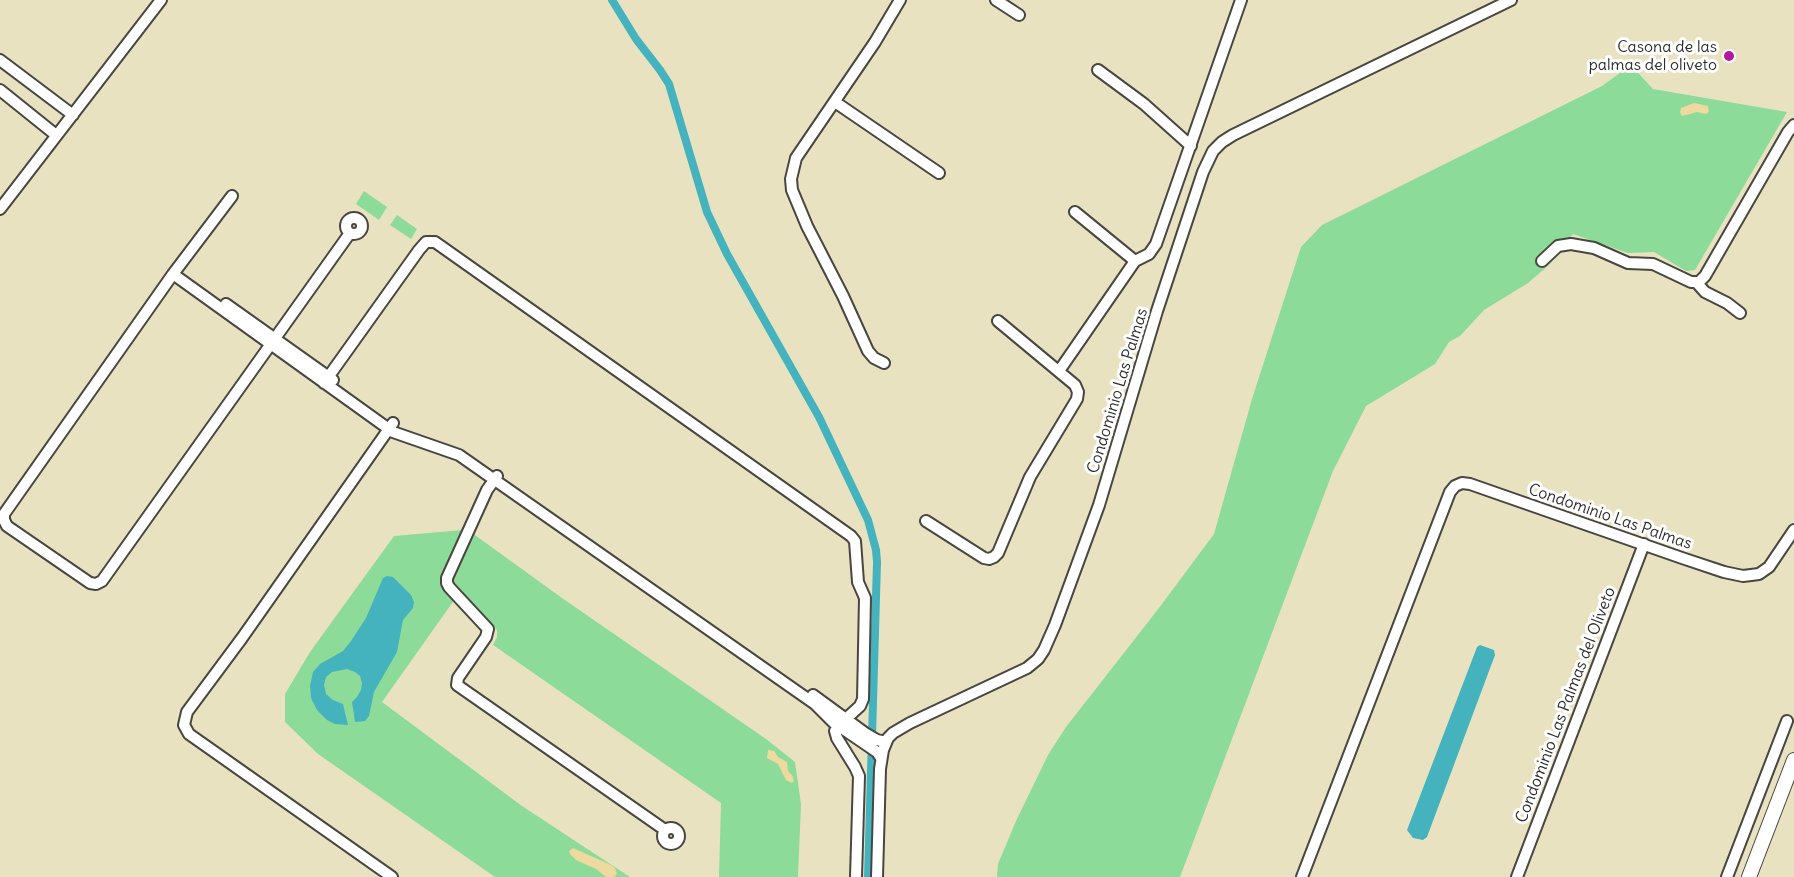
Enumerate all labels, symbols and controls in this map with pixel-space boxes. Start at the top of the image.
place label: Casona de las palmas del oliveto [1589,37,1717,75]
marker: Casona de las palmas del oliveto [1722,49,1736,63]
street label: Condominio Las Palmas [1084,306,1152,476]
street label: Condominio Las Palmas [1526,480,1694,554]
street label: Condominio Las Palmas del Oliveto [1512,584,1620,826]

